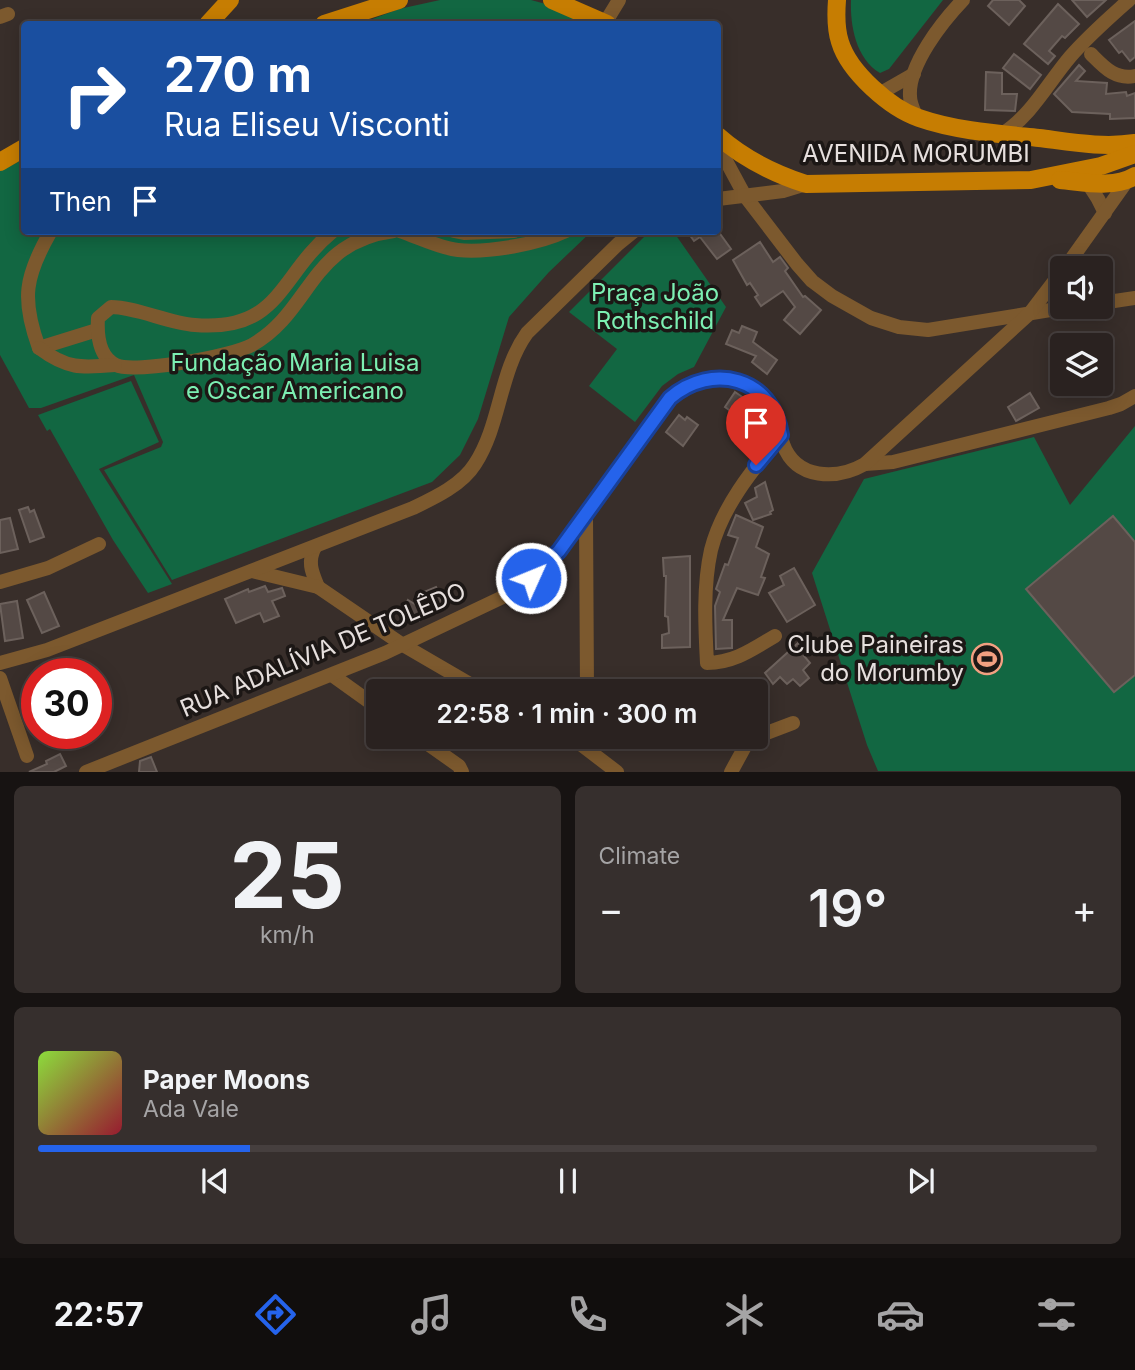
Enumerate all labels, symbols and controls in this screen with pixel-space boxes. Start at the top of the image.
text: 270 m [164,45,312,104]
icon: right [49,49,140,140]
text: Rua Eliseu Visconti [164,105,450,144]
street label: AVENIDA MORUMBI [802,139,1030,168]
icon: arrive [126,182,164,220]
text: Then [49,186,112,217]
map controls [1050,256,1113,396]
button: sound [1050,256,1113,319]
park label: Praça João Rothschild [591,278,719,335]
button: layers [1050,333,1113,396]
park label: Fundação Maria Luisa e Oscar Americano [171,348,419,405]
pin [726,393,786,465]
icon: arrive [737,404,775,442]
position arrow [494,541,568,615]
street label: RUA ADALÍVIA DE TOLÊDO [175,575,470,723]
place label: Clube Paineiras do Morumby [787,630,964,687]
sports icon: Clube Paineiras do Morumby [970,642,1004,676]
speed limit sign: 30 [21,658,112,749]
text: 22:58 · 1 min · 300 m [437,698,697,729]
text: 25 [230,820,345,930]
text: Climate [599,842,680,870]
text: 19° [808,877,887,940]
text: − [599,886,624,932]
text: + [1072,886,1097,932]
text: km/h [260,921,315,949]
text: Paper Moons [143,1064,310,1095]
text: Ada Vale [143,1095,239,1123]
icon: previous [196,1162,234,1200]
icon: pause [549,1162,587,1200]
icon: next [902,1162,940,1200]
icon: directions [251,1290,300,1339]
icon: music [407,1290,456,1339]
icon: phone [563,1290,612,1339]
icon: climate [720,1290,769,1339]
icon: car [876,1290,925,1339]
icon: filters [1032,1290,1081,1339]
text: 22:57 [54,1295,144,1334]

